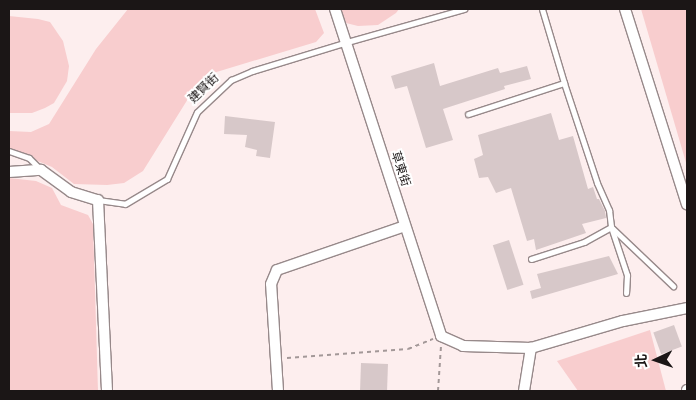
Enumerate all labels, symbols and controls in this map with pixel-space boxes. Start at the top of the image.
street label: 建賢街 [186,71,222,107]
street label: 草東街 [388,150,412,188]
north arrow [631,335,681,385]
text: 北 [633,353,649,368]

